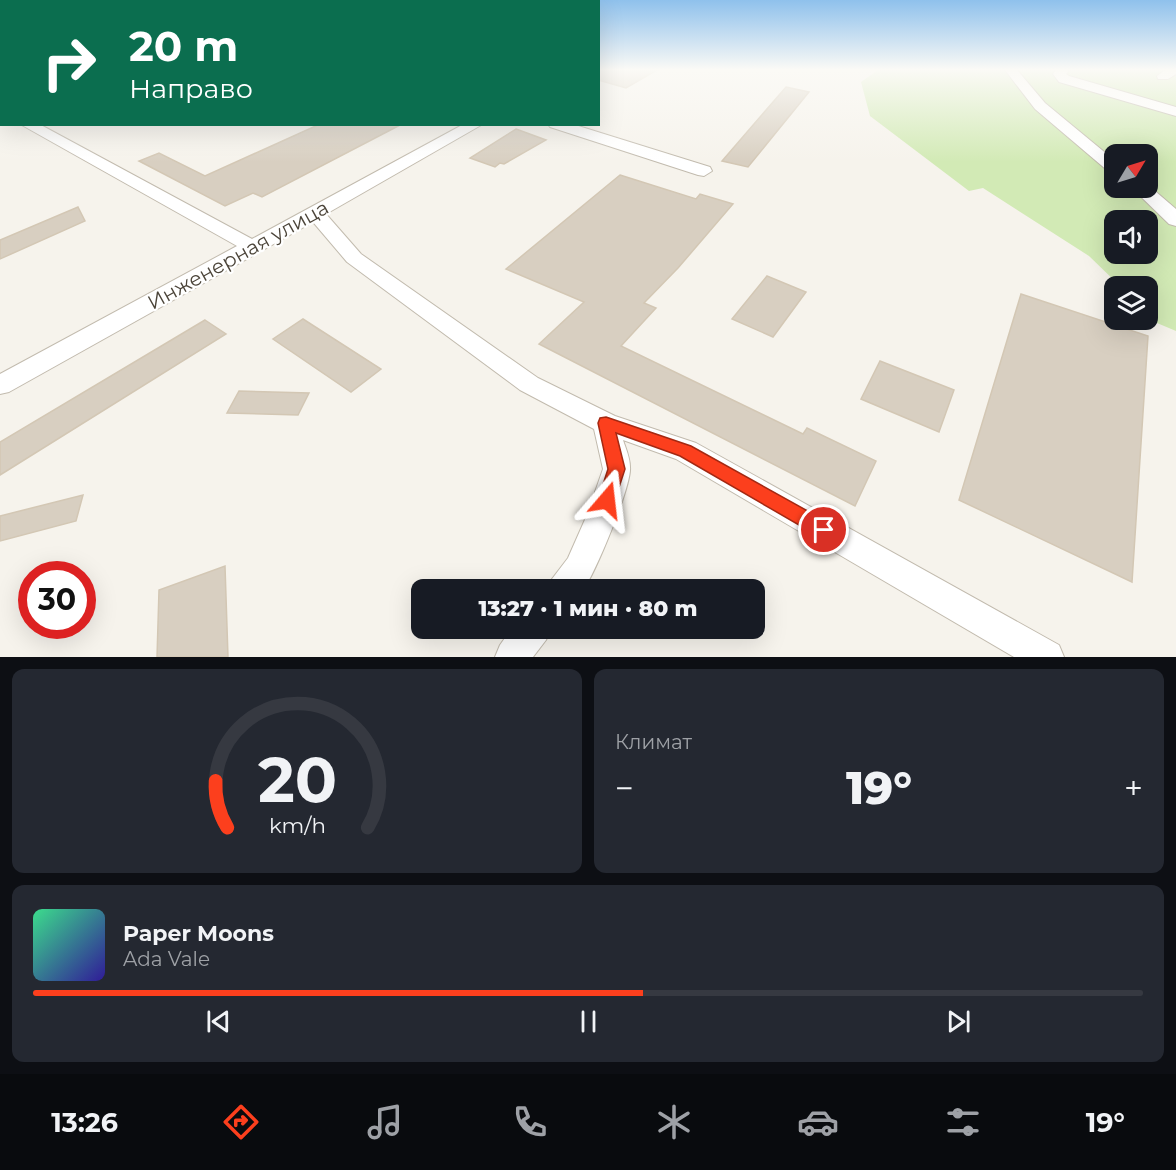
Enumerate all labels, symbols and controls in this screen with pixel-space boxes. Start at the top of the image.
text: 20 m [129,20,238,72]
icon: right [30,24,108,102]
text: Направо [129,72,253,105]
north arrow [1104,144,1158,198]
map controls [1104,144,1158,330]
street label: Инженерная улица [143,195,333,315]
button: sound [1104,210,1158,264]
button: layers [1104,276,1158,330]
position arrow [575,468,639,532]
pin [798,504,849,555]
icon: arrive [807,513,840,546]
speed limit sign: 30 [18,561,96,639]
text: 13:27 · 1 мин · 80 m [478,595,698,622]
text: Климат [615,730,692,754]
text: 20 [257,742,337,818]
text: 19° [846,760,912,815]
text: − [615,768,634,808]
text: + [1124,768,1143,808]
text: km/h [268,812,326,838]
text: Paper Moons [123,920,274,947]
text: Ada Vale [123,947,210,971]
icon: previous [202,1005,235,1038]
icon: pause [572,1005,605,1038]
icon: next [942,1005,975,1038]
icon: directions [220,1101,262,1143]
icon: music [364,1101,406,1143]
icon: phone [509,1101,551,1143]
icon: climate [653,1101,695,1143]
icon: car [797,1101,839,1143]
icon: filters [942,1101,984,1143]
text: 13:26 [51,1106,118,1139]
text: 19° [1086,1106,1125,1139]

